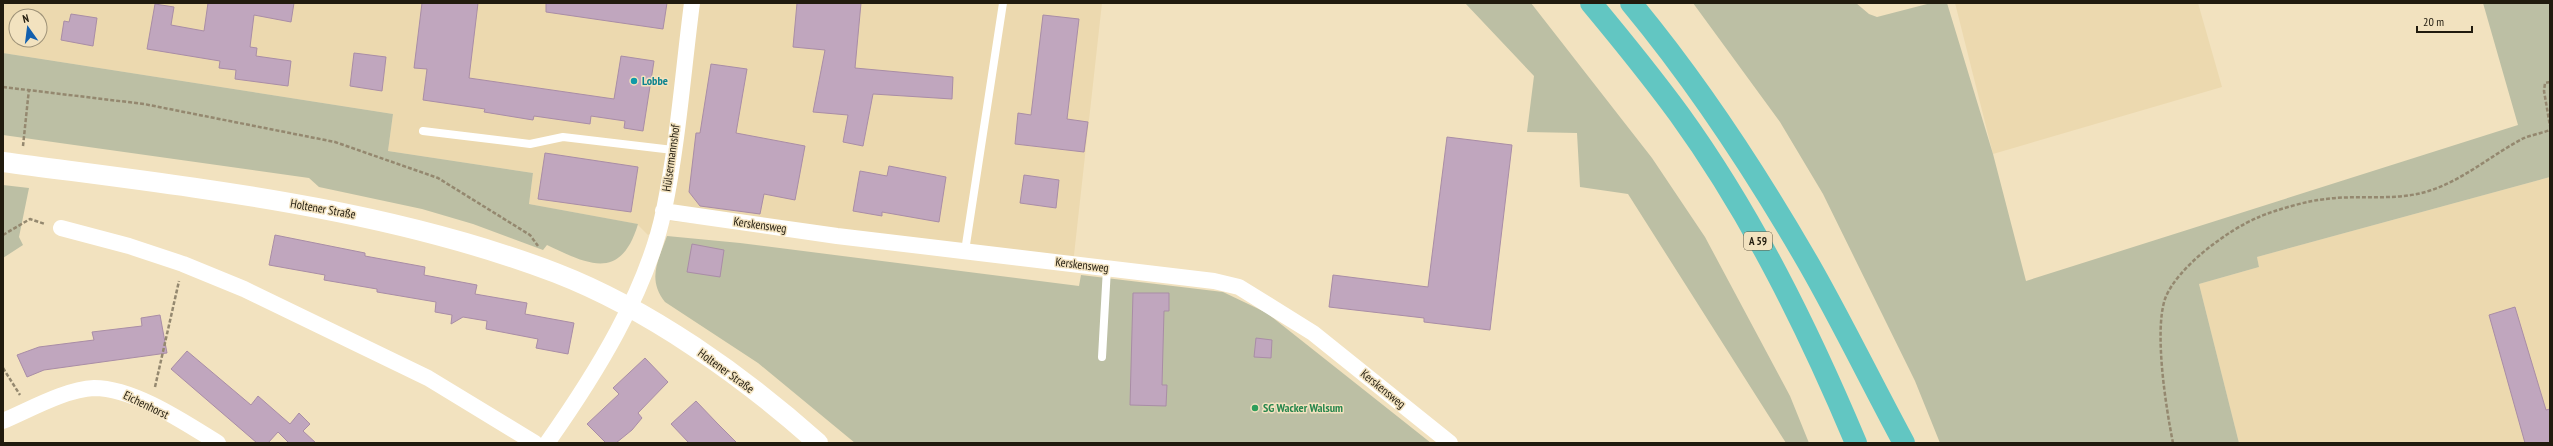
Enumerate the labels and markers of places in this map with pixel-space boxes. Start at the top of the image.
place label: Lobbe [642,73,668,88]
marker: Lobbe [629,76,639,86]
place label: SG Wacker Walsum [1263,400,1343,415]
marker: SG Wacker Walsum [1250,403,1260,413]

